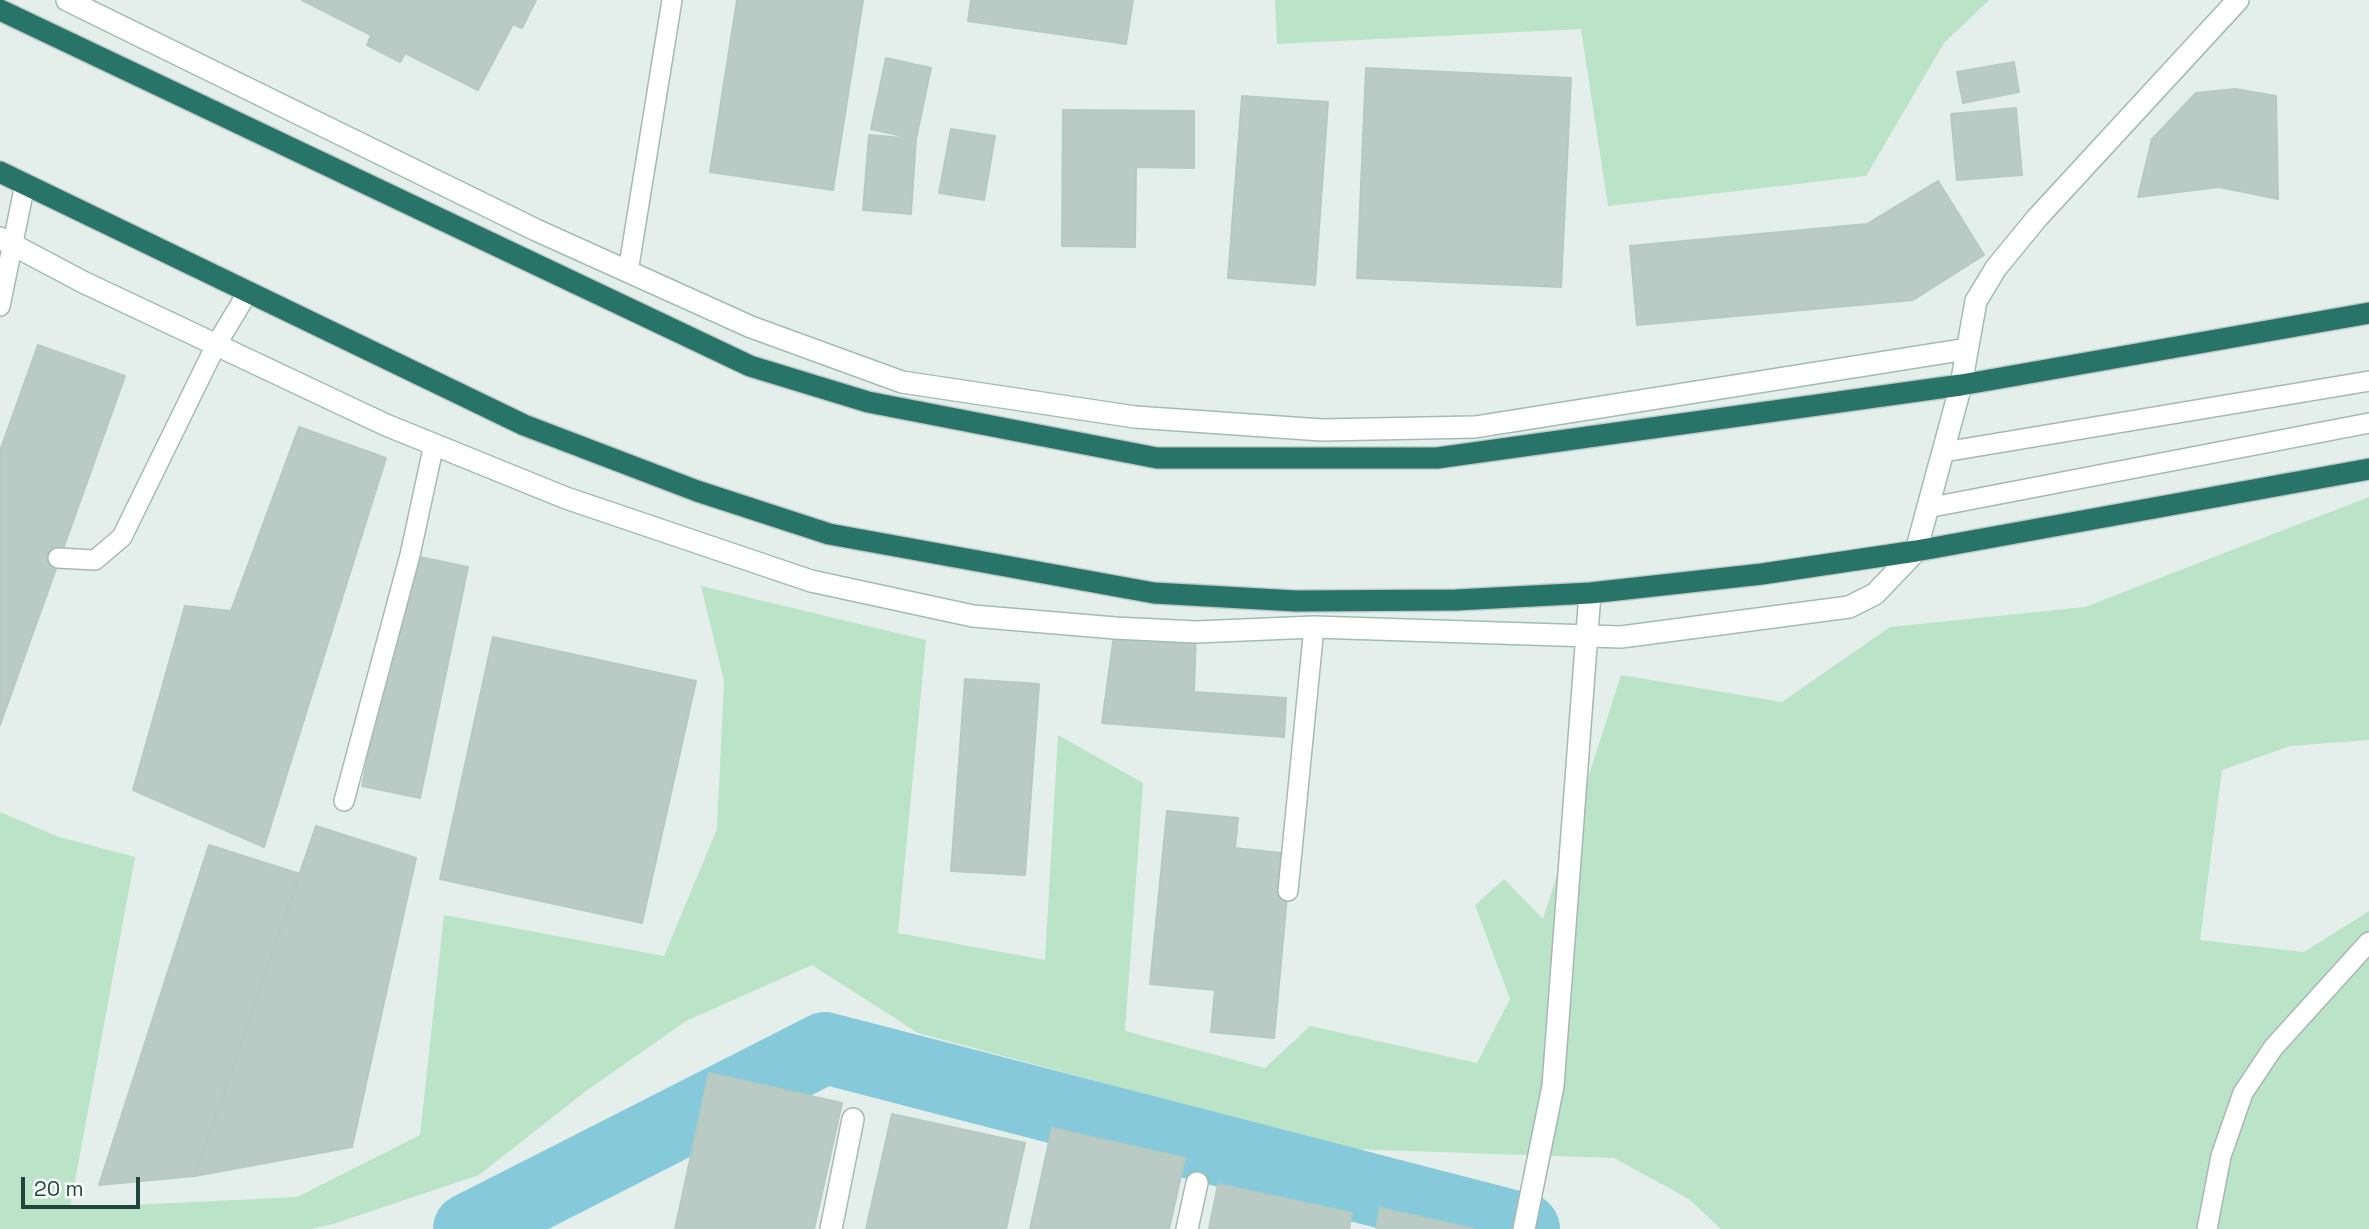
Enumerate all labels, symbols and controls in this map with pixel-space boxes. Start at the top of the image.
scale bar [24,1162,144,1206]
text: 20 m [34,1175,84,1202]

